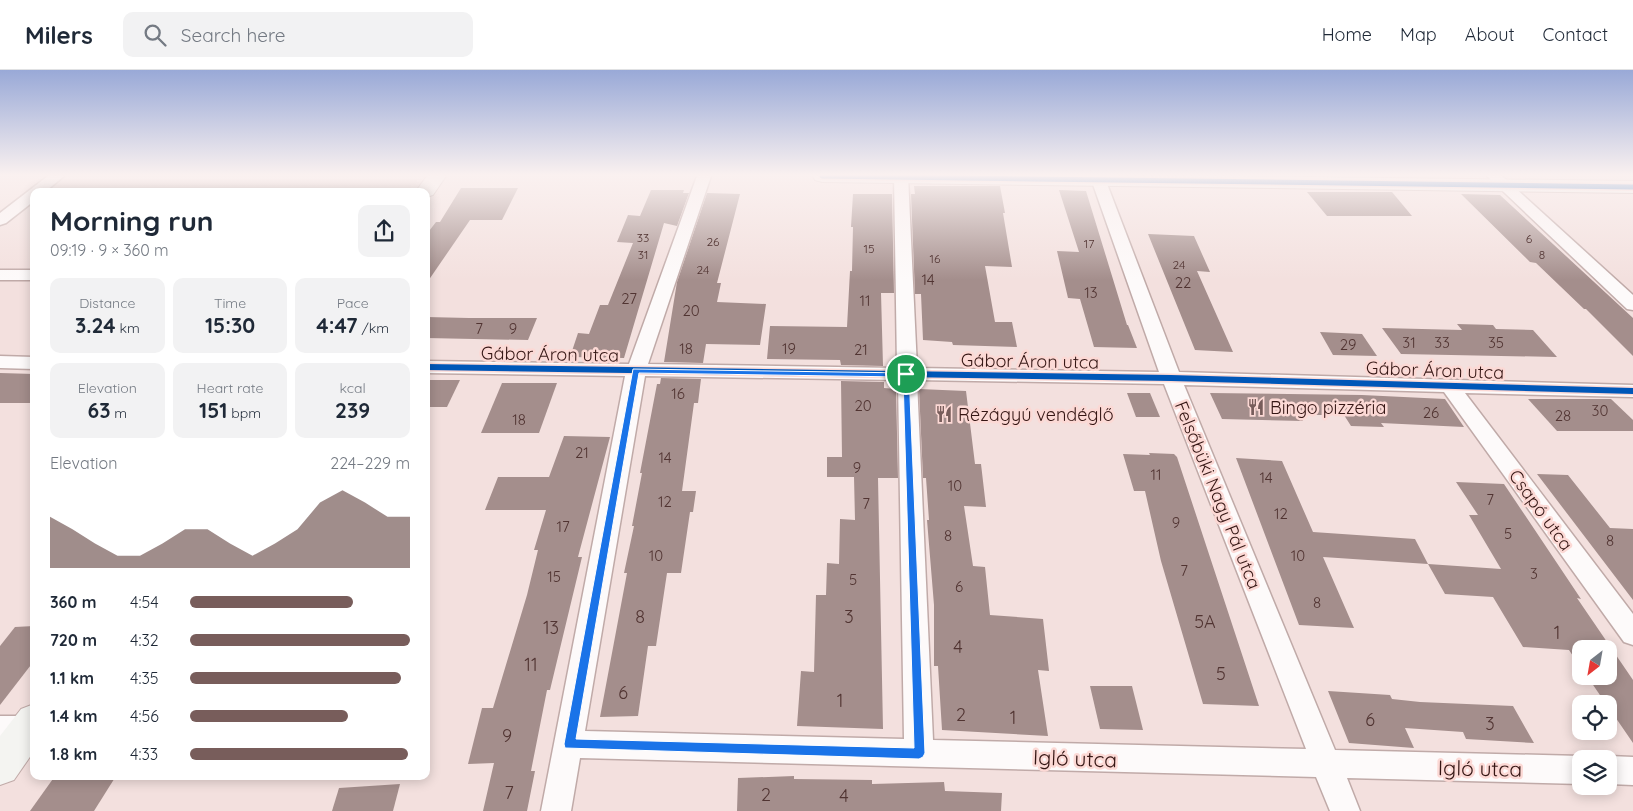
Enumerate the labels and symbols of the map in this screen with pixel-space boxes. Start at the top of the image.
house number: 33 [637,230,649,245]
house number: 6 [1526,231,1533,246]
house number: 26 [706,234,720,249]
house number: 17 [1084,236,1094,251]
house number: 15 [864,241,874,256]
house number: 31 [638,247,648,262]
house number: 8 [1539,247,1545,262]
house number: 16 [930,251,941,266]
house number: 24 [1173,257,1185,272]
house number: 24 [697,262,709,277]
house number: 14 [921,270,935,289]
house number: 22 [1175,273,1191,292]
house number: 13 [1084,283,1098,302]
house number: 27 [621,289,637,308]
house number: 11 [859,291,871,310]
house number: 20 [682,301,700,320]
house number: 7 [475,319,483,338]
house number: 9 [509,319,517,338]
house number: 31 [1402,333,1416,352]
house number: 33 [1434,333,1450,352]
house number: 35 [1488,333,1504,352]
house number: 29 [1340,335,1356,354]
house number: 18 [679,339,693,358]
house number: 19 [782,339,796,358]
house number: 21 [854,340,868,359]
street label: Gábor Áron utca [481,341,619,367]
street label: Gábor Áron utca [961,348,1099,374]
pin [885,353,927,395]
street label: Gábor Áron utca [1366,356,1504,384]
house number: 16 [671,384,685,403]
house number: 20 [854,396,872,415]
place label: Bingo pizzéria [1270,396,1386,419]
restaurant icon: Bingo pizzéria [1246,397,1266,417]
street label: Felsőbüki Nagy Pál utca [1170,398,1266,592]
house number: 30 [1592,401,1608,420]
place label: Rézágyú vendéglő [958,403,1114,426]
house number: 26 [1423,403,1439,422]
restaurant icon: Rézágyú vendéglő [934,404,954,424]
house number: 28 [1555,406,1571,425]
house number: 18 [512,410,526,429]
house number: 21 [575,443,589,462]
house number: 14 [658,448,672,467]
house number: 9 [853,458,861,477]
house number: 11 [1150,465,1162,484]
street label: Csapó utca [1504,465,1578,555]
house number: 14 [1259,468,1273,487]
house number: 10 [948,476,962,495]
house number: 7 [1486,490,1494,509]
house number: 12 [658,492,672,511]
house number: 7 [862,494,870,513]
house number: 12 [1274,504,1288,523]
house number: 9 [1172,513,1180,532]
house number: 17 [556,517,570,536]
house number: 5 [1504,524,1512,543]
house number: 8 [944,526,952,545]
house number: 8 [1606,531,1614,550]
house number: 10 [649,546,663,565]
house number: 10 [1291,546,1305,565]
house number: 7 [1180,561,1188,580]
house number: 3 [1530,564,1538,583]
house number: 15 [547,567,561,586]
house number: 5 [849,570,857,589]
house number: 6 [955,577,963,596]
house number: 8 [1313,593,1321,612]
house number: 8 [635,605,645,628]
house number: 3 [844,605,854,628]
house number: 5A [1194,610,1216,633]
house number: 13 [543,616,559,639]
house number: 1 [1554,621,1560,644]
house number: 4 [953,635,963,658]
north arrow [1572,640,1618,685]
house number: 11 [524,653,538,676]
house number: 5 [1216,662,1226,685]
house number: 6 [618,681,628,704]
house number: 1 [837,689,843,712]
house number: 2 [956,703,966,726]
house number: 1 [1010,706,1016,729]
house number: 6 [1365,708,1375,731]
house number: 3 [1485,712,1495,735]
house number: 9 [502,724,512,747]
street label: Igló utca [1032,744,1118,772]
street label: Igló utca [1438,754,1522,782]
house number: 7 [504,781,514,804]
house number: 2 [761,783,771,806]
house number: 4 [839,784,849,807]

